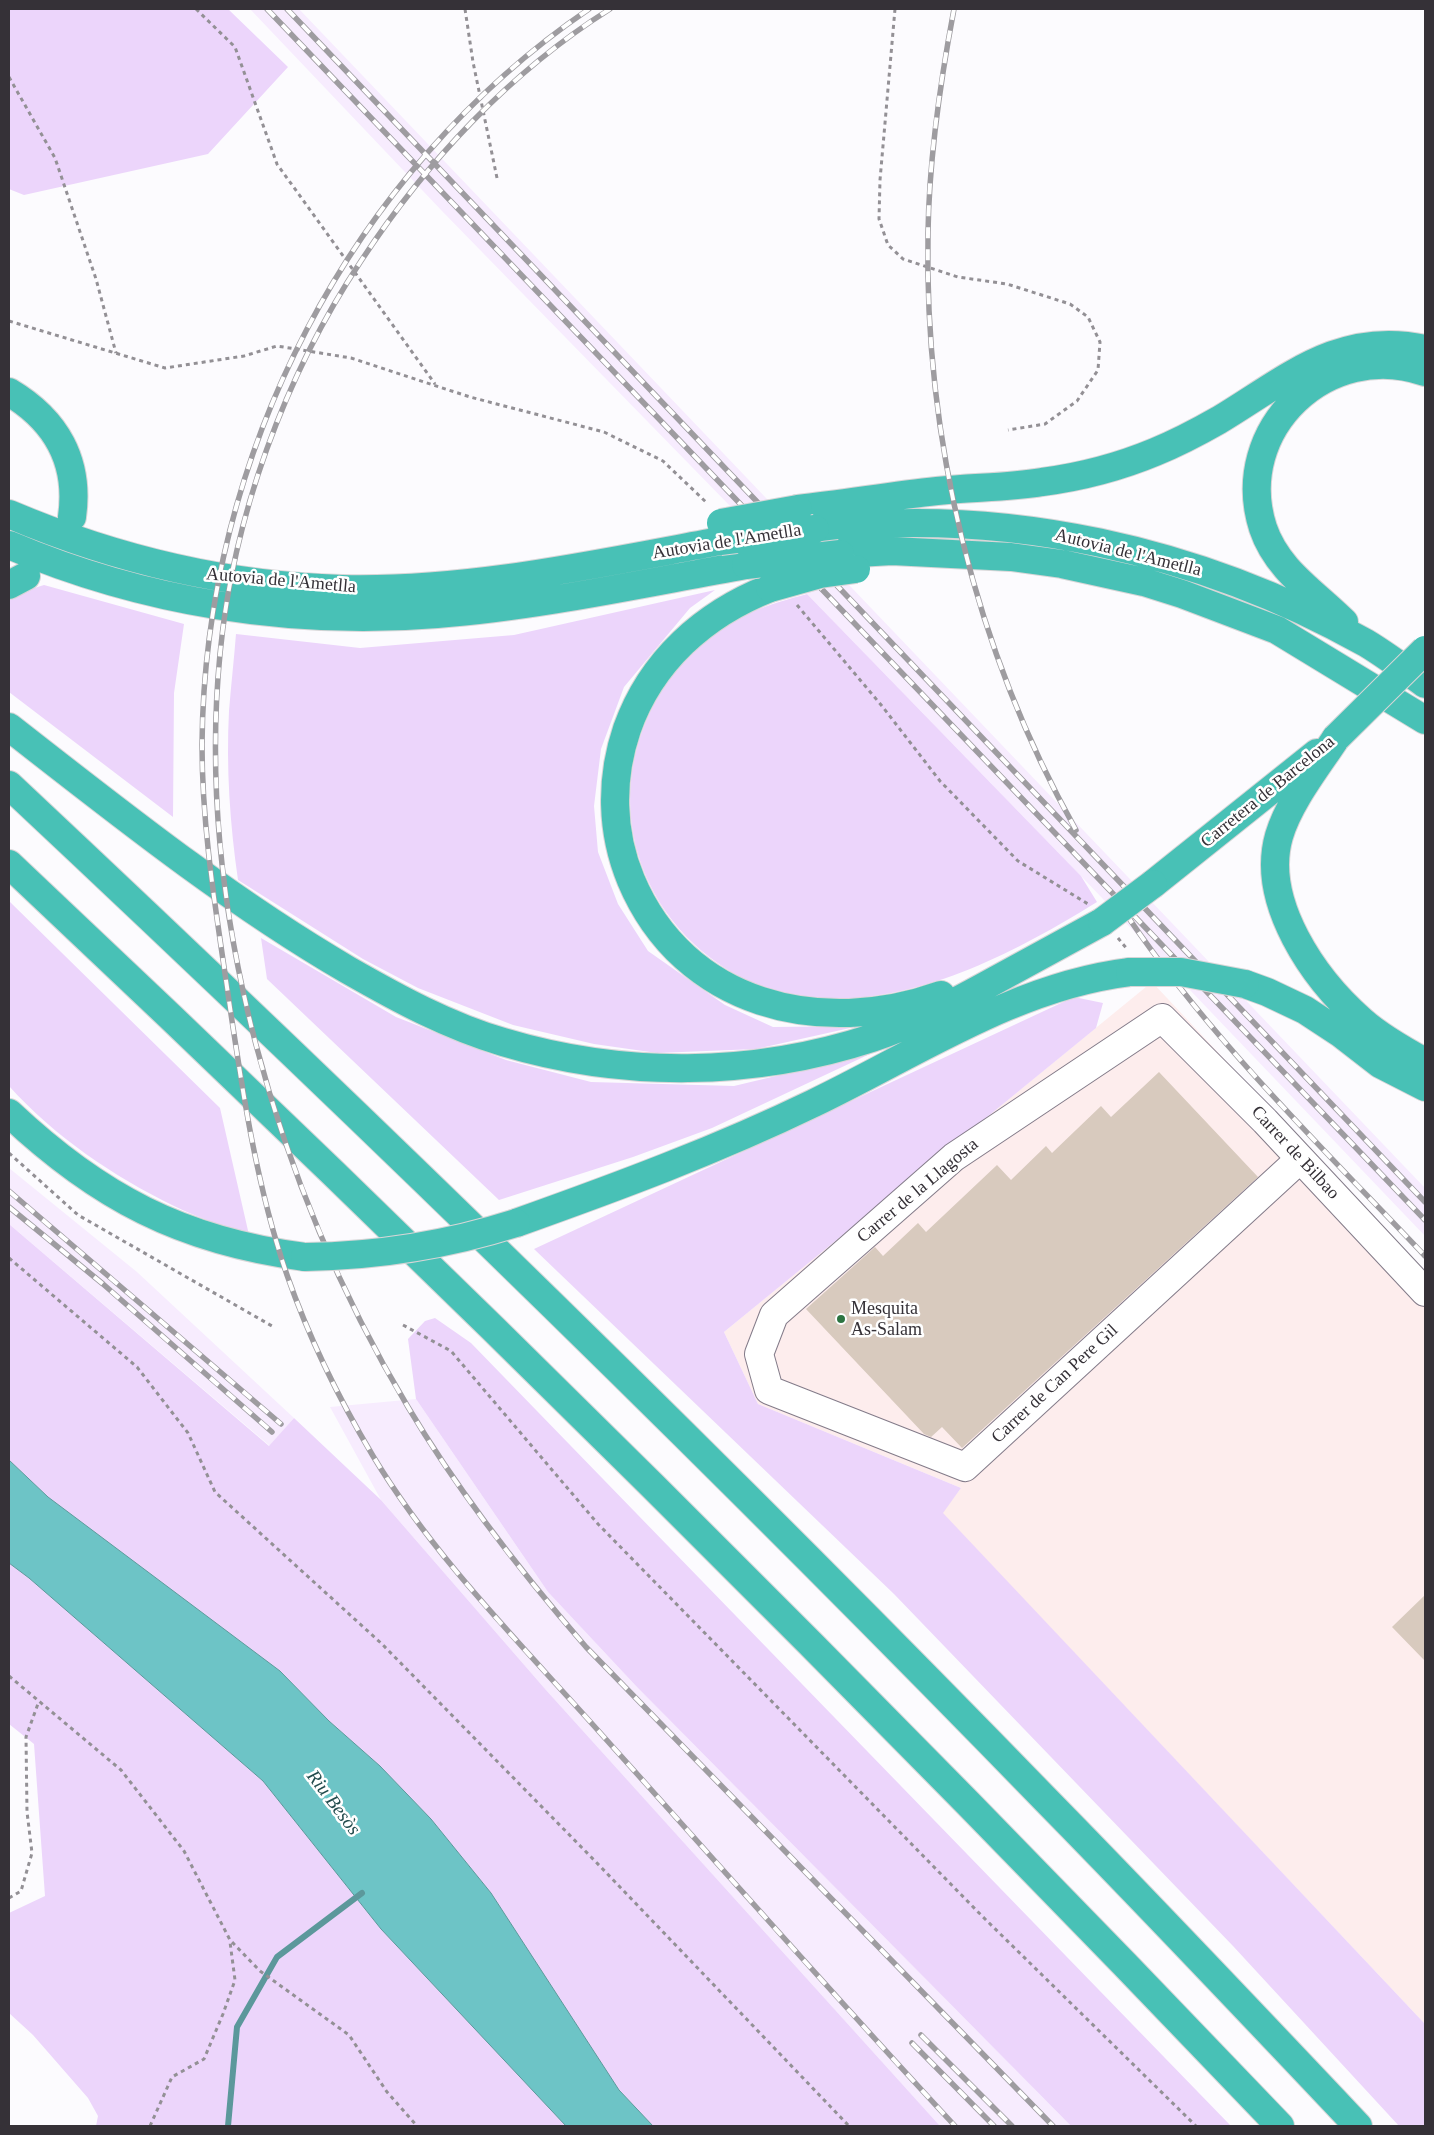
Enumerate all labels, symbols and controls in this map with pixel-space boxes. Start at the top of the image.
street label: Autovia de l'Ametlla [651,520,803,564]
street label: Autovia de l'Ametlla [1053,524,1203,582]
street label: Autovia de l'Ametlla [205,564,357,598]
street label: Carretera de Barcelona [1197,731,1339,853]
street label: Carrer de Bilbao [1246,1102,1344,1204]
street label: Carrer de la Llagosta [853,1134,983,1248]
place label: Mesquita As-Salam [851,1298,922,1340]
marker: Mesquita As-Salam [835,1313,847,1325]
street label: Carrer de Can Pere Gil [987,1320,1123,1448]
water label: Riu Besòs [301,1766,365,1840]

